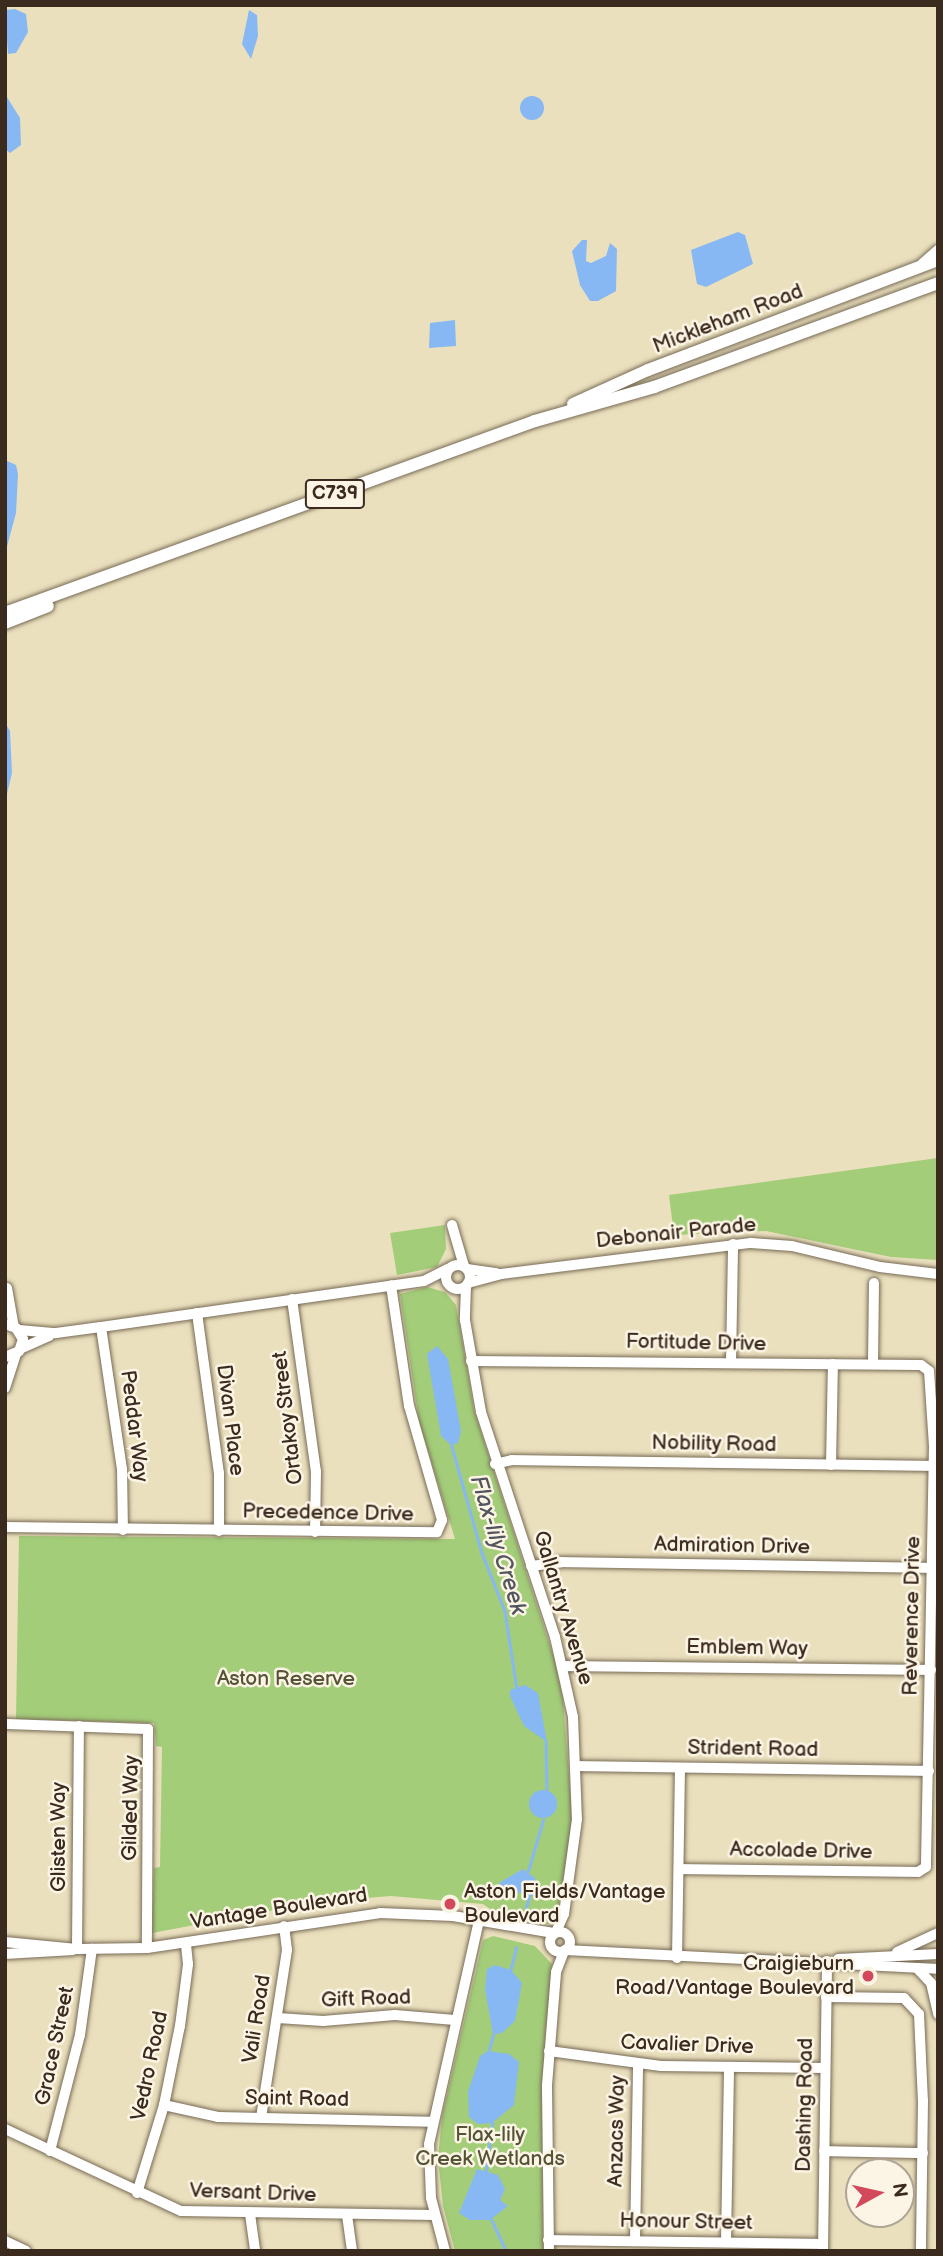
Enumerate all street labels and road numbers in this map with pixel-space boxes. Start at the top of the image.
street label: Mickleham Road [649,279,807,359]
road number: C739 [304,478,366,509]
street label: Debonair Parade [595,1212,757,1254]
street label: Fortitude Drive [626,1329,766,1357]
street label: Ortakoy Street [267,1349,309,1487]
street label: Divan Place [211,1363,249,1477]
street label: Peddar Way [115,1368,153,1484]
street label: Nobility Road [651,1430,777,1458]
street label: Precedence Drive [242,1499,414,1527]
street label: Gallantry Avenue [527,1527,599,1689]
street label: Admiration Drive [654,1532,810,1560]
street label: Reverence Drive [898,1536,926,1696]
street label: Emblem Way [686,1634,808,1662]
street label: Strident Road [687,1735,819,1763]
street label: Gilded Way [117,1754,145,1862]
street label: Glisten Way [46,1782,72,1892]
street label: Accolade Drive [729,1837,873,1865]
street label: Vantage Boulevard [189,1883,369,1935]
street label: Vali Road [238,1973,276,2065]
street label: Grace Street [30,1984,80,2108]
street label: Gift Road [321,1985,411,2013]
street label: Vedro Road [126,2009,174,2123]
street label: Cavalier Drive [620,2030,754,2060]
street label: Dashing Road [791,2038,819,2172]
street label: Anzacs Way [603,2074,631,2188]
street label: Saint Road [245,2085,349,2113]
street label: Versant Drive [189,2178,317,2208]
street label: Honour Street [619,2208,753,2236]

